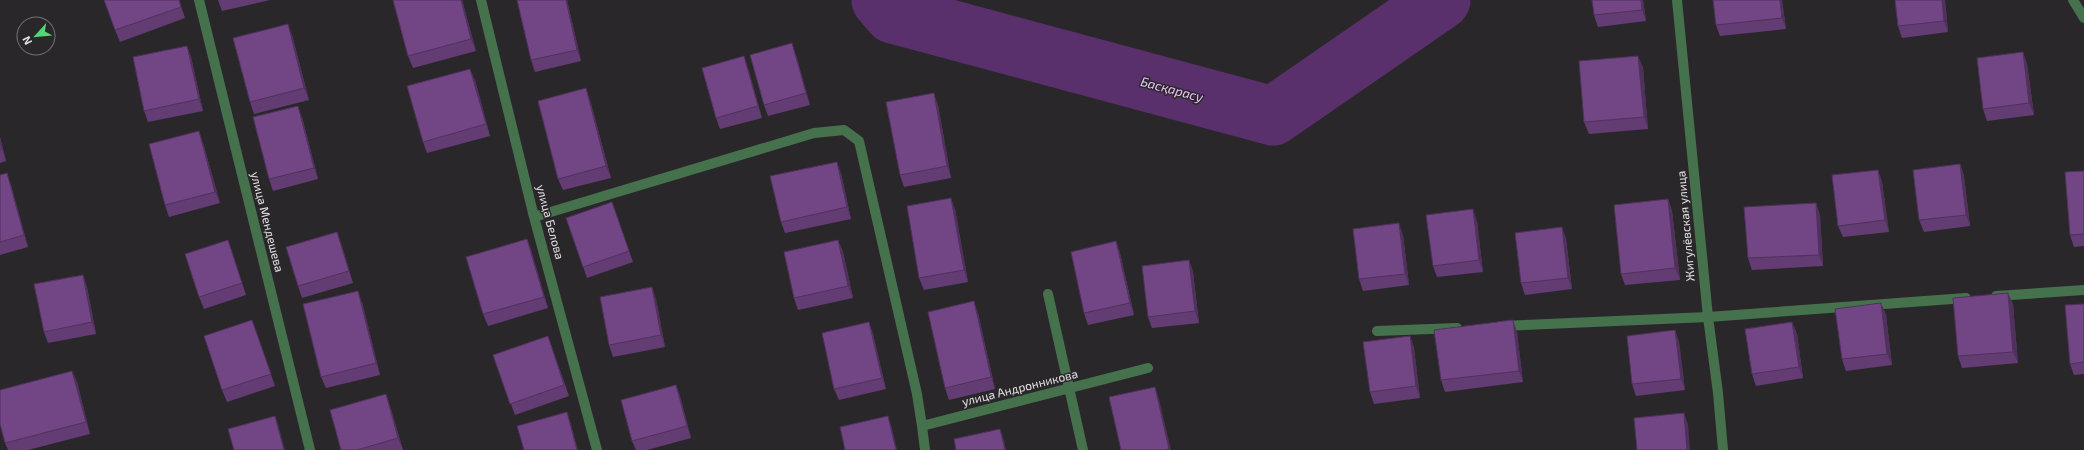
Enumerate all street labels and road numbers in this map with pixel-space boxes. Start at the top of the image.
street label: улица Мендешева [248,170,287,274]
street label: Жигулёвская улица [1673,170,1698,282]
street label: улица Белова [533,183,568,261]
street label: улица Андронникова [960,366,1079,409]

